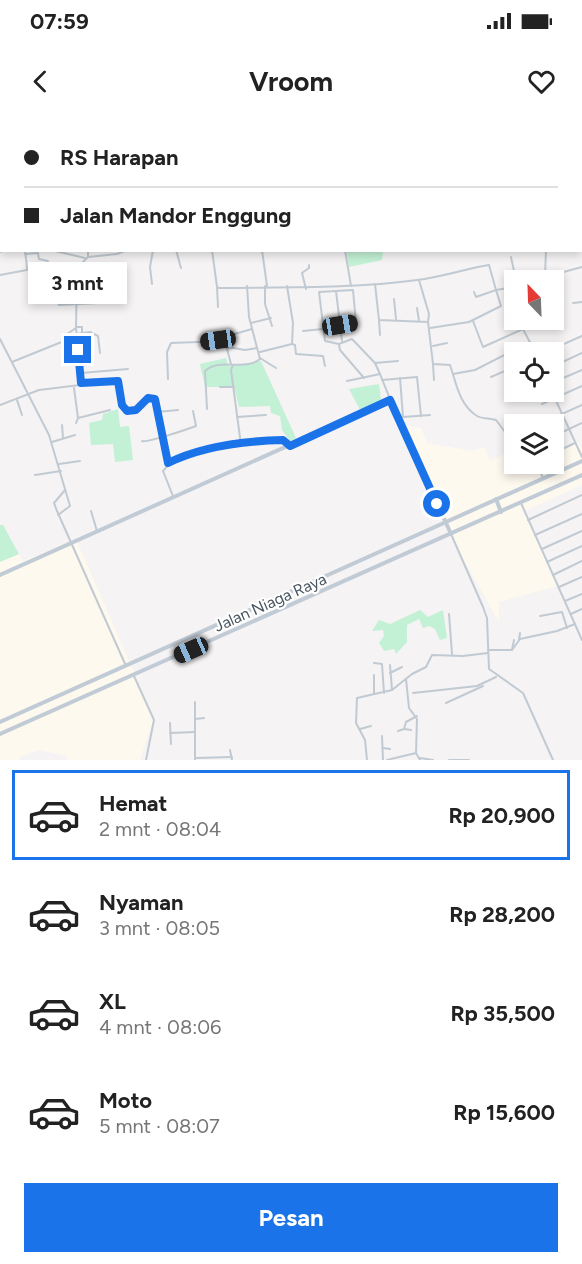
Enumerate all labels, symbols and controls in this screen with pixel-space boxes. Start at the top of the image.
text: 07:59 [30,8,89,35]
icon: back [24,65,57,98]
text: Vroom [249,65,333,98]
icon: heart [525,65,558,98]
text: RS Harapan [60,144,179,171]
text: Jalan Mandor Enggung [60,202,291,229]
callout: 3 mnt [28,263,128,305]
north arrow [504,270,564,330]
map controls [504,270,564,474]
text: 3 mnt [51,271,104,295]
car [321,313,359,337]
car [199,329,237,351]
route end [64,336,91,363]
button: locate [504,342,564,402]
button: layers [504,414,564,474]
route start [423,490,450,517]
street label: Jalan Niaga Raya [211,569,329,636]
car [171,634,211,666]
icon: car [27,788,81,842]
text: Hemat [99,790,167,817]
text: Rp 20,900 [448,802,555,829]
text: 2 mnt · 08:04 [99,817,221,841]
icon: car [27,887,81,941]
text: Nyaman [99,889,183,916]
text: Rp 28,200 [449,901,555,928]
text: 3 mnt · 08:05 [99,916,220,940]
icon: car [27,986,81,1040]
text: XL [99,988,126,1015]
text: Rp 35,500 [450,1000,555,1027]
text: 4 mnt · 08:06 [99,1015,221,1039]
icon: car [27,1085,81,1139]
text: Moto [99,1087,152,1114]
text: Rp 15,600 [453,1099,555,1126]
text: 5 mnt · 08:07 [99,1114,220,1138]
button: Pesan [24,1183,558,1252]

